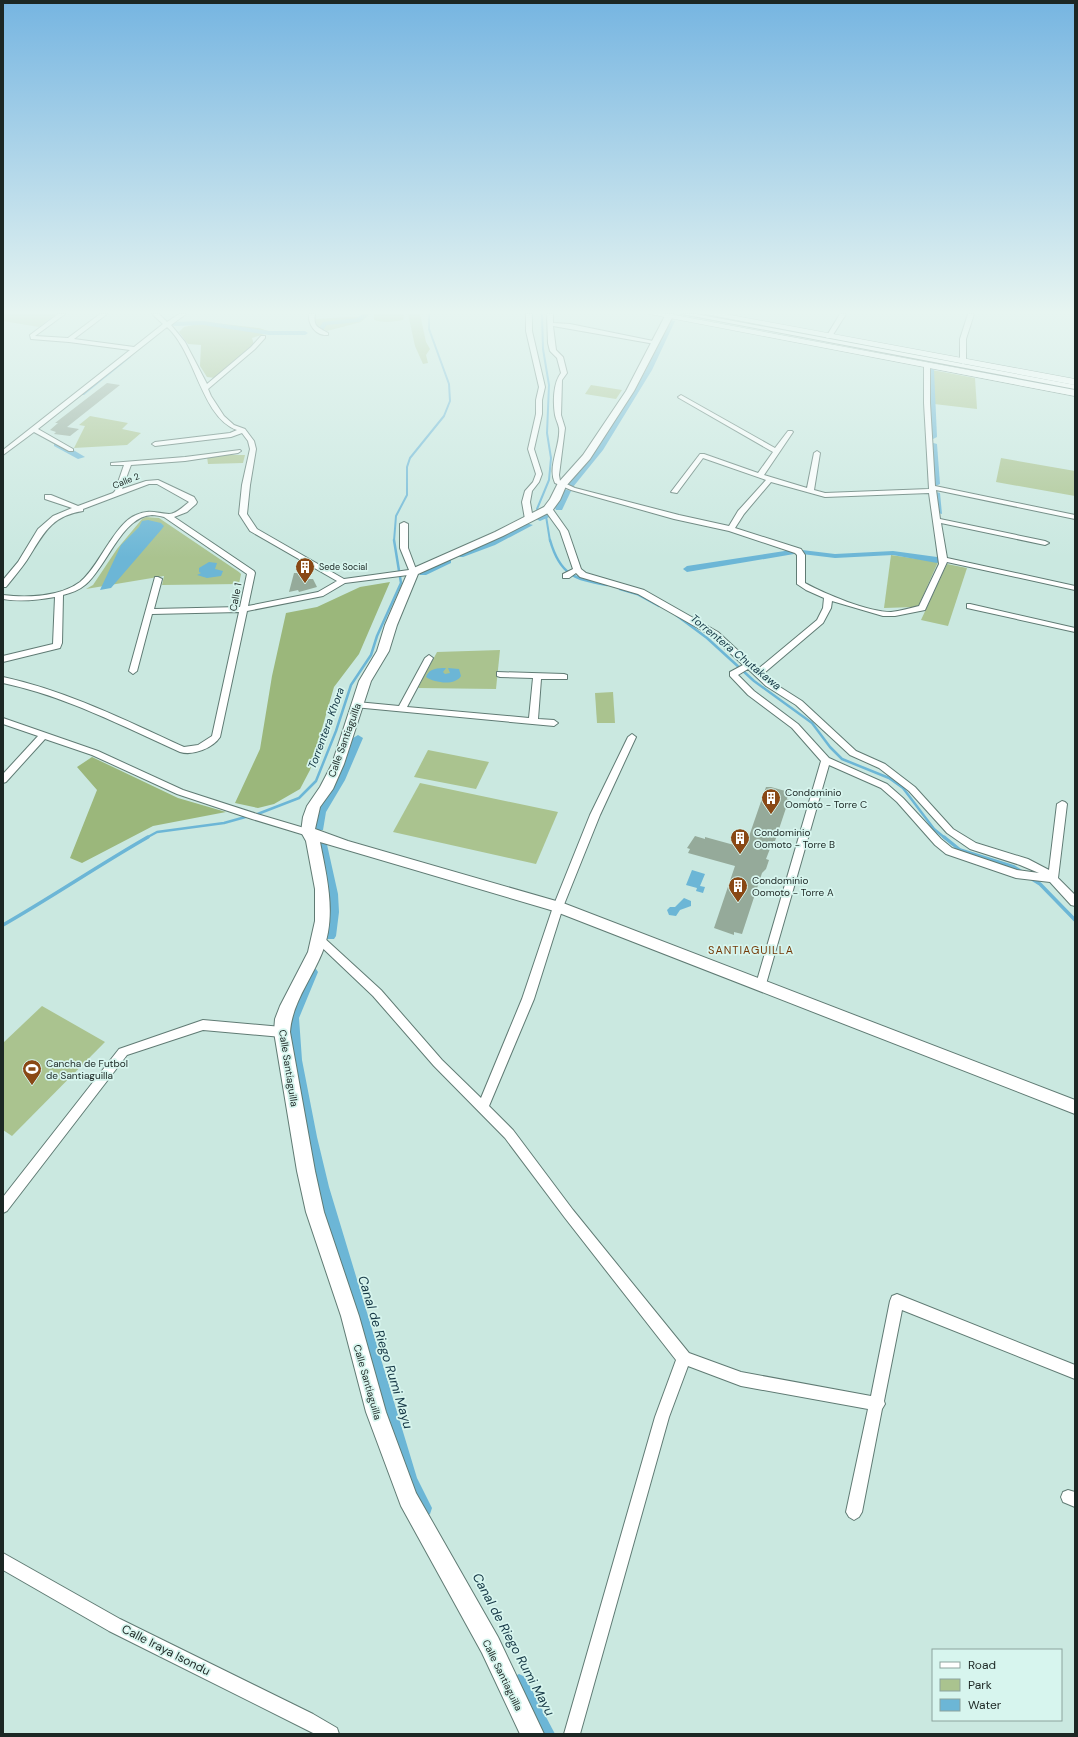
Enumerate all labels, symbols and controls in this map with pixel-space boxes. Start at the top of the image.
street label: Calle 2 [111,470,141,492]
building icon: Sede Social [294,556,316,584]
place label: Sede Social [319,561,367,573]
street label: Calle 1 [226,582,245,612]
water label: Torrentera Chutakawa [688,611,784,693]
water label: Torrentera Khora [305,685,347,771]
street label: Calle Santiaguilla [325,701,364,779]
place label: Condominio Oomoto - Torre C [785,786,867,811]
building icon: Condominio Oomoto - Torre C [760,787,782,815]
place label: Condominio Oomoto - Torre B [754,826,835,851]
building icon: Condominio Oomoto - Torre B [729,827,751,855]
place label: Condominio Oomoto - Torre A [752,874,834,899]
building icon: Condominio Oomoto - Torre A [727,875,749,903]
district label: SANTIAGUILLA [708,943,794,957]
street label: Calle Santiaguilla [276,1029,301,1107]
place label: Cancha de Futbol de Santiaguilla [46,1057,128,1082]
sports icon: Cancha de Futbol de Santiaguilla [21,1058,43,1086]
water label: Canal de Riego Rumi Mayu [354,1273,417,1431]
street label: Calle Santiaguilla [351,1343,384,1421]
water label: Canal de Riego Rumi Mayu [469,1570,559,1719]
street label: Calle Iraya Isondu [119,1621,213,1679]
street label: Calle Santiaguilla [480,1637,525,1713]
legend [932,1649,1062,1721]
text: Road [968,1657,996,1673]
text: Park [968,1677,992,1693]
text: Water [968,1697,1002,1713]

